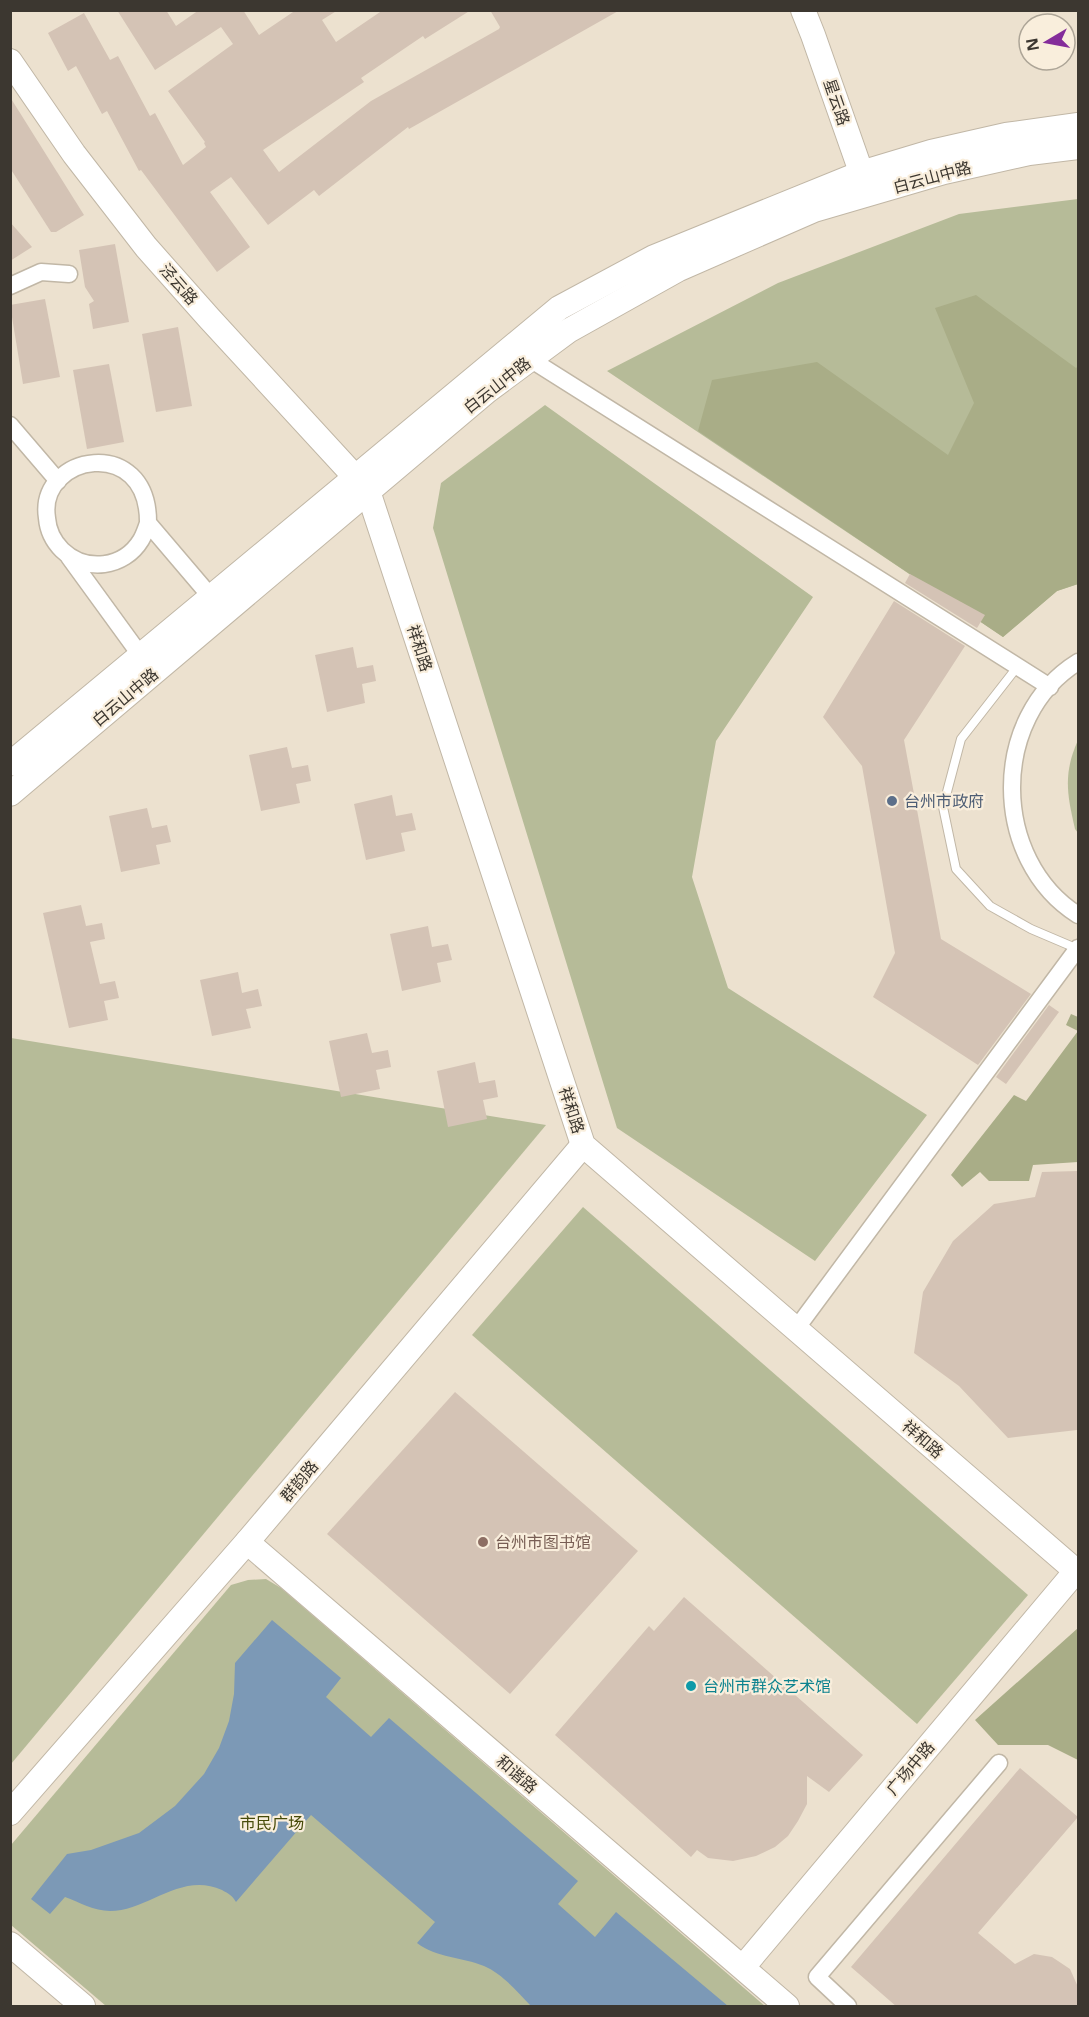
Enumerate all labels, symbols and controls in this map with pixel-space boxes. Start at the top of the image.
north arrow [1017,12,1077,72]
text: N [1020,36,1044,53]
street label: 星云路 [819,76,855,128]
street label: 白云山中路 [891,156,973,198]
street label: 泾云路 [155,259,203,309]
street label: 白云山中路 [459,352,535,418]
street label: 祥和路 [402,622,438,674]
street label: 白云山中路 [87,663,163,731]
place label: 台州市政府 [904,790,984,812]
marker: 台州市政府 [885,794,899,808]
street label: 祥和路 [554,1084,590,1136]
street label: 祥和路 [898,1415,948,1463]
street label: 群韵路 [275,1456,323,1506]
place label: 台州市图书馆 [495,1531,591,1553]
marker: 台州市图书馆 [476,1535,490,1549]
place label: 台州市群众艺术馆 [703,1675,831,1697]
marker: 台州市群众艺术馆 [684,1679,698,1693]
street label: 广场中路 [881,1736,939,1800]
street label: 和谐路 [492,1750,542,1798]
park label: 市民广场 [240,1812,304,1834]

